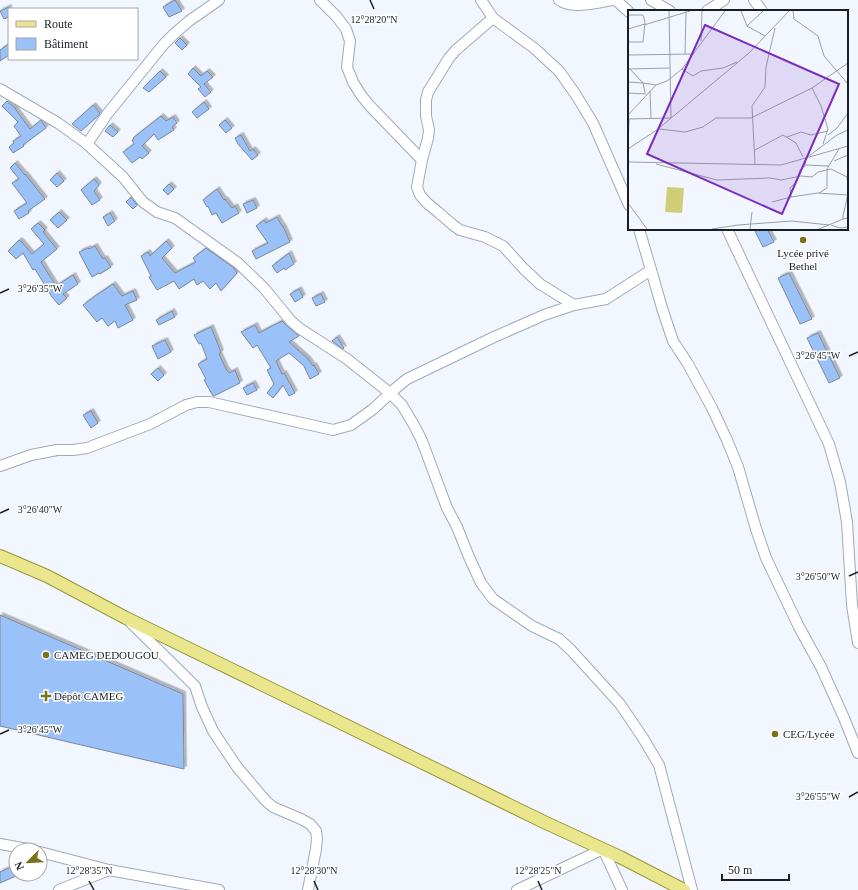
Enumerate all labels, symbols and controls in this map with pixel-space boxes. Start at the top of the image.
legend [8,8,138,60]
inset map [628,10,848,230]
text: 12°28'20"N [350,14,398,25]
text: Route [44,17,73,31]
text: Bâtiment [44,37,89,51]
marker: Lycée privé Bethel [798,235,808,245]
place label: Lycée privé Bethel [777,247,829,272]
text: 3°26'35"W [18,283,63,294]
text: 3°26'45"W [796,350,841,361]
text: 3°26'40"W [18,504,63,515]
text: 3°26'50"W [796,571,841,582]
place label: CAMEG DEDOUGOU [54,649,159,661]
marker: CAMEG DEDOUGOU [41,650,51,660]
place label: Dépôt CAMEG [54,690,123,702]
marker: Dépôt CAMEG [41,691,51,701]
text: 3°26'45"W [18,724,63,735]
place label: CEG/Lycée [783,728,834,740]
marker: CEG/Lycée [770,729,780,739]
text: 3°26'55"W [796,791,841,802]
north arrow [8,842,48,882]
scale bar [722,856,789,882]
text: N [12,860,26,872]
text: 50 m [728,863,753,877]
text: 12°28'35"N [65,865,113,876]
text: 12°28'30"N [290,865,338,876]
text: 12°28'25"N [514,865,562,876]

